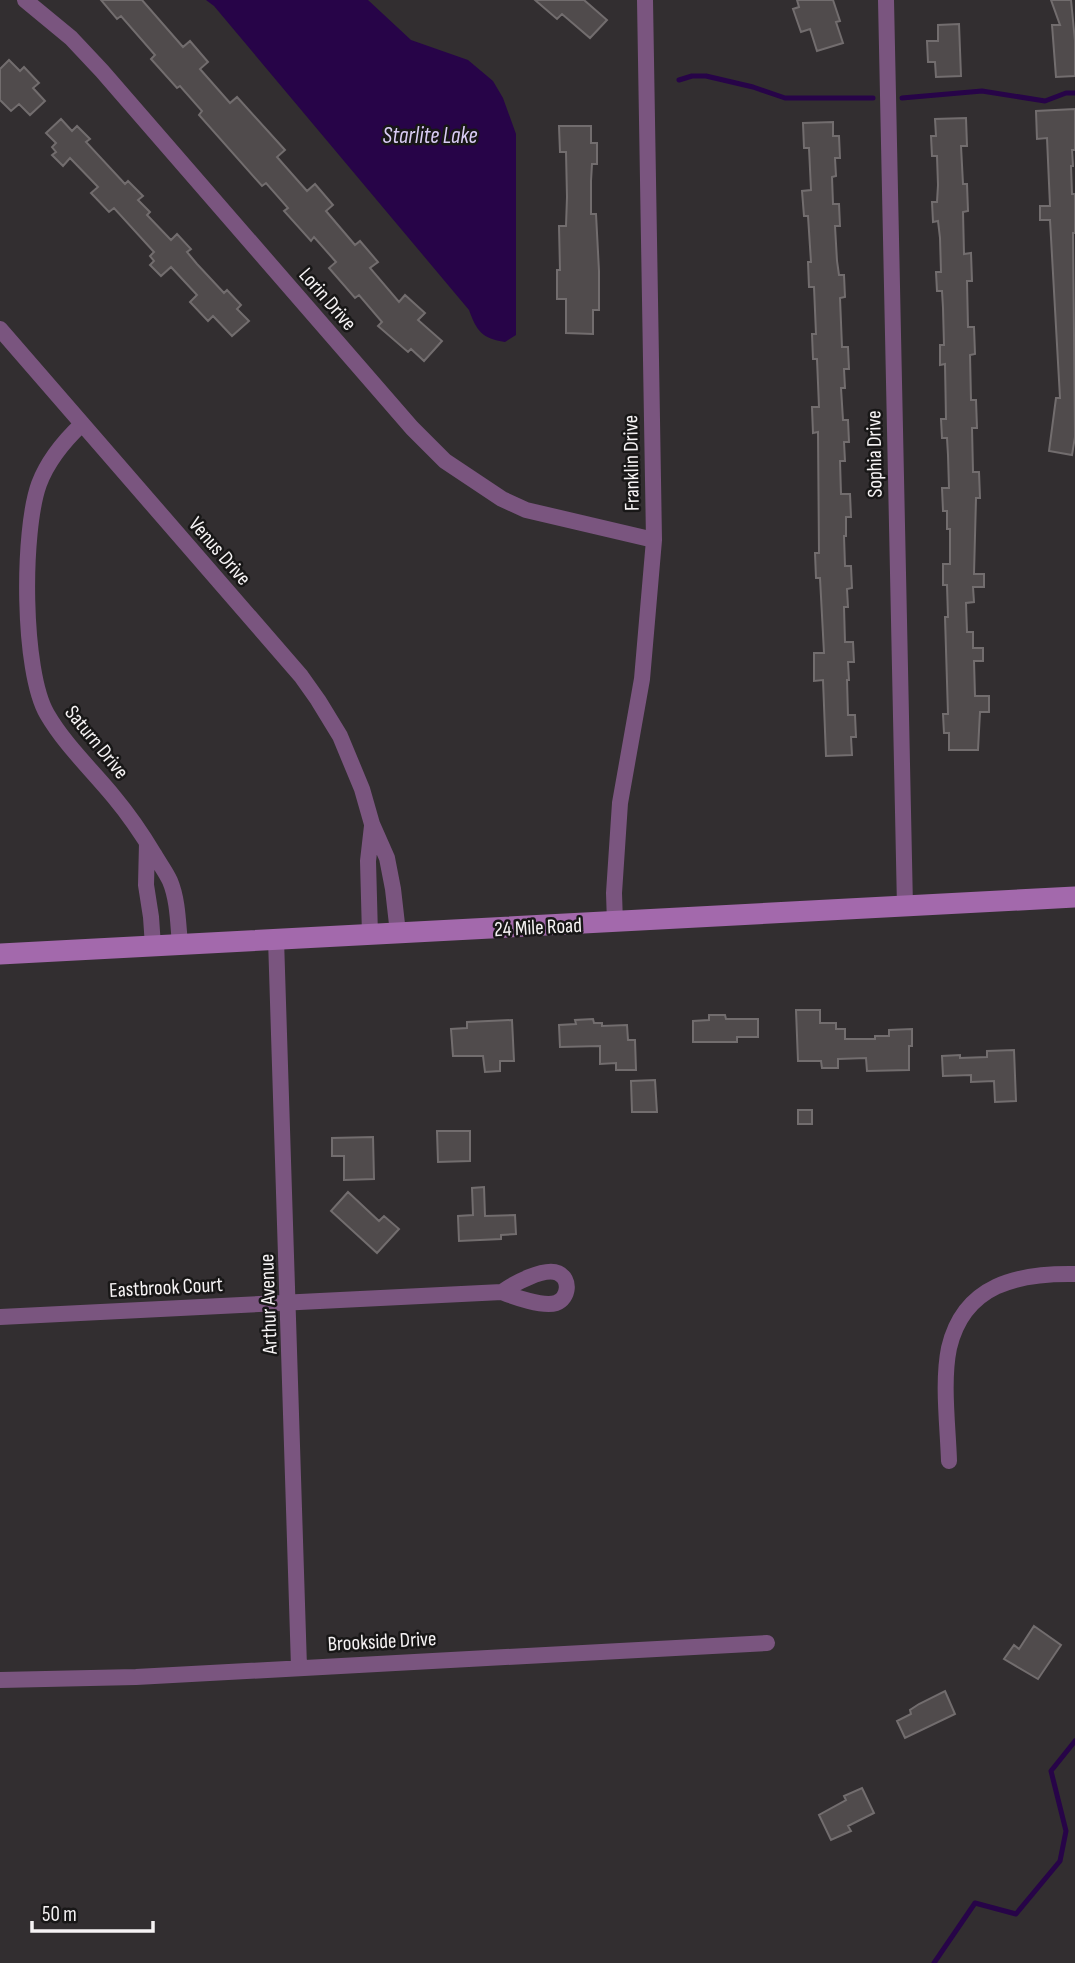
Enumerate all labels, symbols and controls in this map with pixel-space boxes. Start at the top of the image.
water label: Starlite Lake [383,122,477,150]
street label: Lorin Drive [294,263,362,336]
street label: Sophia Drive [861,410,888,498]
street label: Franklin Drive [618,415,645,511]
street label: Venus Drive [183,512,256,591]
street label: Saturn Drive [59,701,134,784]
street label: 24 Mile Road [494,913,582,942]
street label: Arthur Avenue [254,1253,283,1356]
street label: Eastbrook Court [109,1272,223,1303]
street label: Brookside Drive [327,1626,437,1657]
scale bar [32,1890,152,1934]
text: 50 m [42,1902,77,1927]

